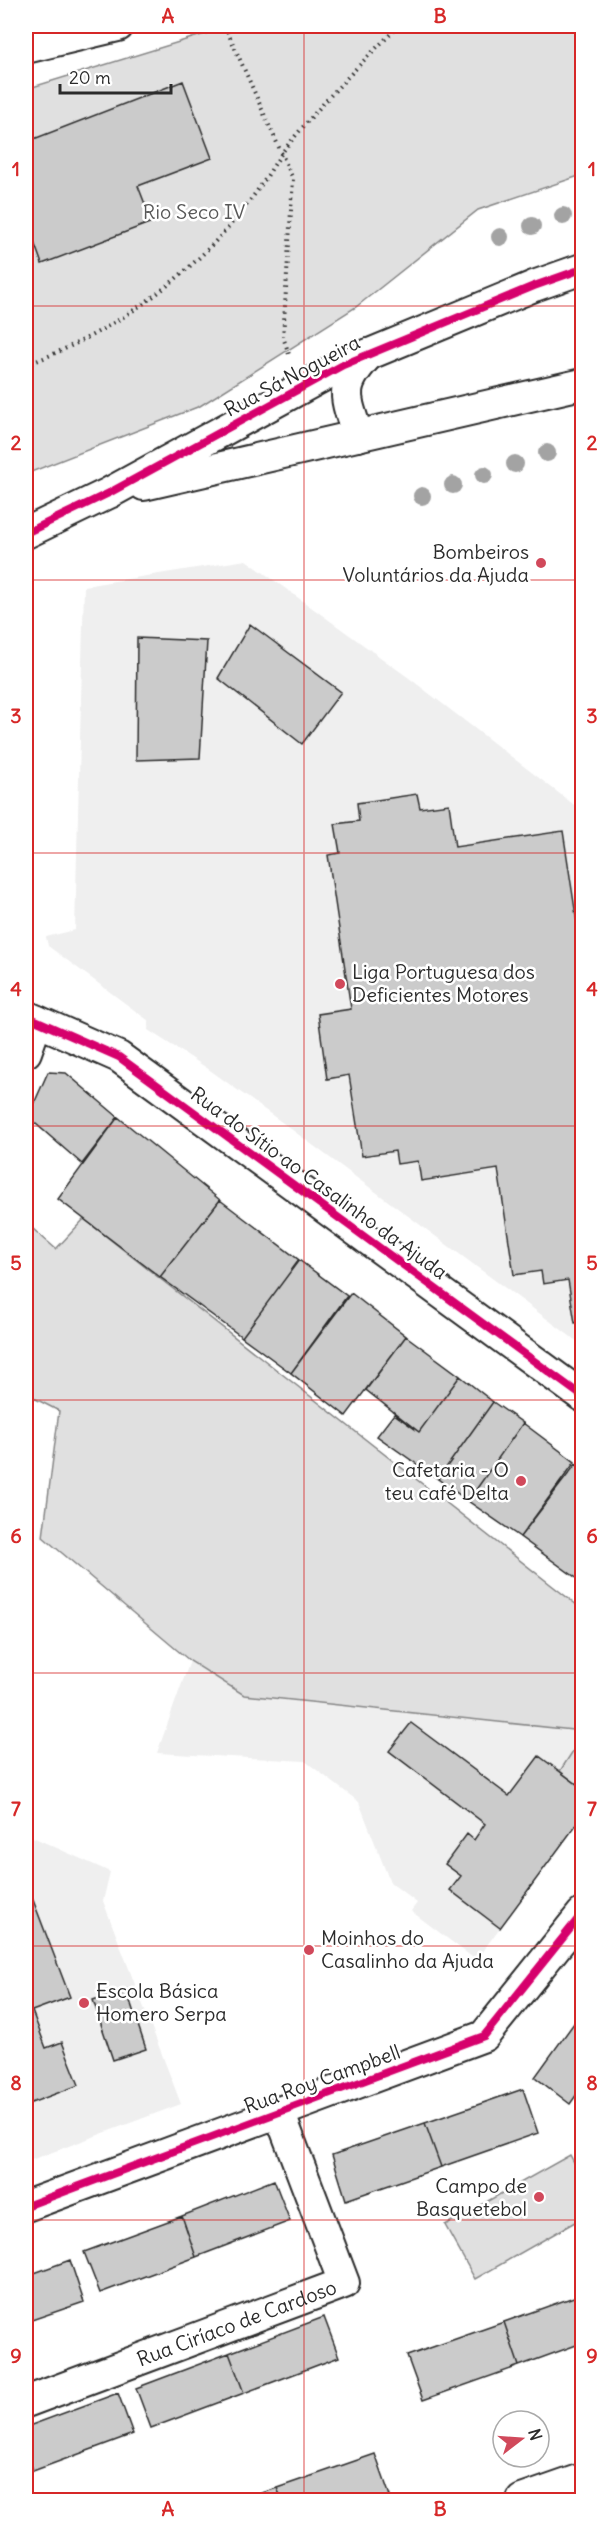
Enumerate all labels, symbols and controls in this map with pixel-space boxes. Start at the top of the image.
text: A [162,3,175,28]
text: B [433,3,447,28]
scale bar [60,57,171,95]
text: 20 m [69,66,111,89]
text: 1 [12,156,20,181]
text: 1 [588,156,596,181]
park label: Rio Seco IV [143,199,245,224]
street label: Rua Sá Nogueira [220,329,364,422]
text: 2 [11,430,22,455]
text: 2 [587,430,598,455]
place label: Bombeiros Voluntários da Ajuda [343,539,529,587]
marker: Bombeiros Voluntários da Ajuda [534,556,548,570]
text: 3 [10,703,22,728]
text: 3 [586,703,598,728]
place label: Liga Portuguesa dos Deficientes Motores [352,959,535,1007]
text: 4 [10,976,22,1001]
text: 4 [586,976,598,1001]
marker: Liga Portuguesa dos Deficientes Motores [333,977,347,991]
street label: Rua do Sítio ao Casalinho da Ajuda [186,1081,453,1284]
text: 5 [10,1250,22,1275]
text: 5 [586,1250,598,1275]
place label: Cafetaria - O teu café Delta [385,1457,509,1505]
marker: Cafetaria - O teu café Delta [514,1474,528,1488]
text: 6 [10,1523,22,1548]
text: 6 [586,1523,598,1548]
text: 7 [11,1796,21,1821]
text: 7 [587,1796,597,1821]
place label: Moinhos do Casalinho da Ajuda [321,1925,494,1973]
marker: Moinhos do Casalinho da Ajuda [302,1943,316,1957]
place label: Escola Básica Homero Serpa [96,1978,227,2026]
marker: Escola Básica Homero Serpa [77,1996,91,2010]
street label: Rua Roy Campbell [240,2039,403,2118]
text: 8 [10,2070,22,2095]
text: 8 [586,2070,598,2095]
place label: Campo de Basquetebol [416,2173,527,2221]
marker: Campo de Basquetebol [532,2190,546,2204]
street label: Rua Ciríaco de Cardoso [133,2274,340,2371]
text: 9 [10,2343,22,2368]
text: 9 [586,2343,598,2368]
north arrow [491,2409,551,2469]
text: N [524,2426,547,2443]
text: A [162,2496,175,2521]
text: B [433,2496,447,2521]

